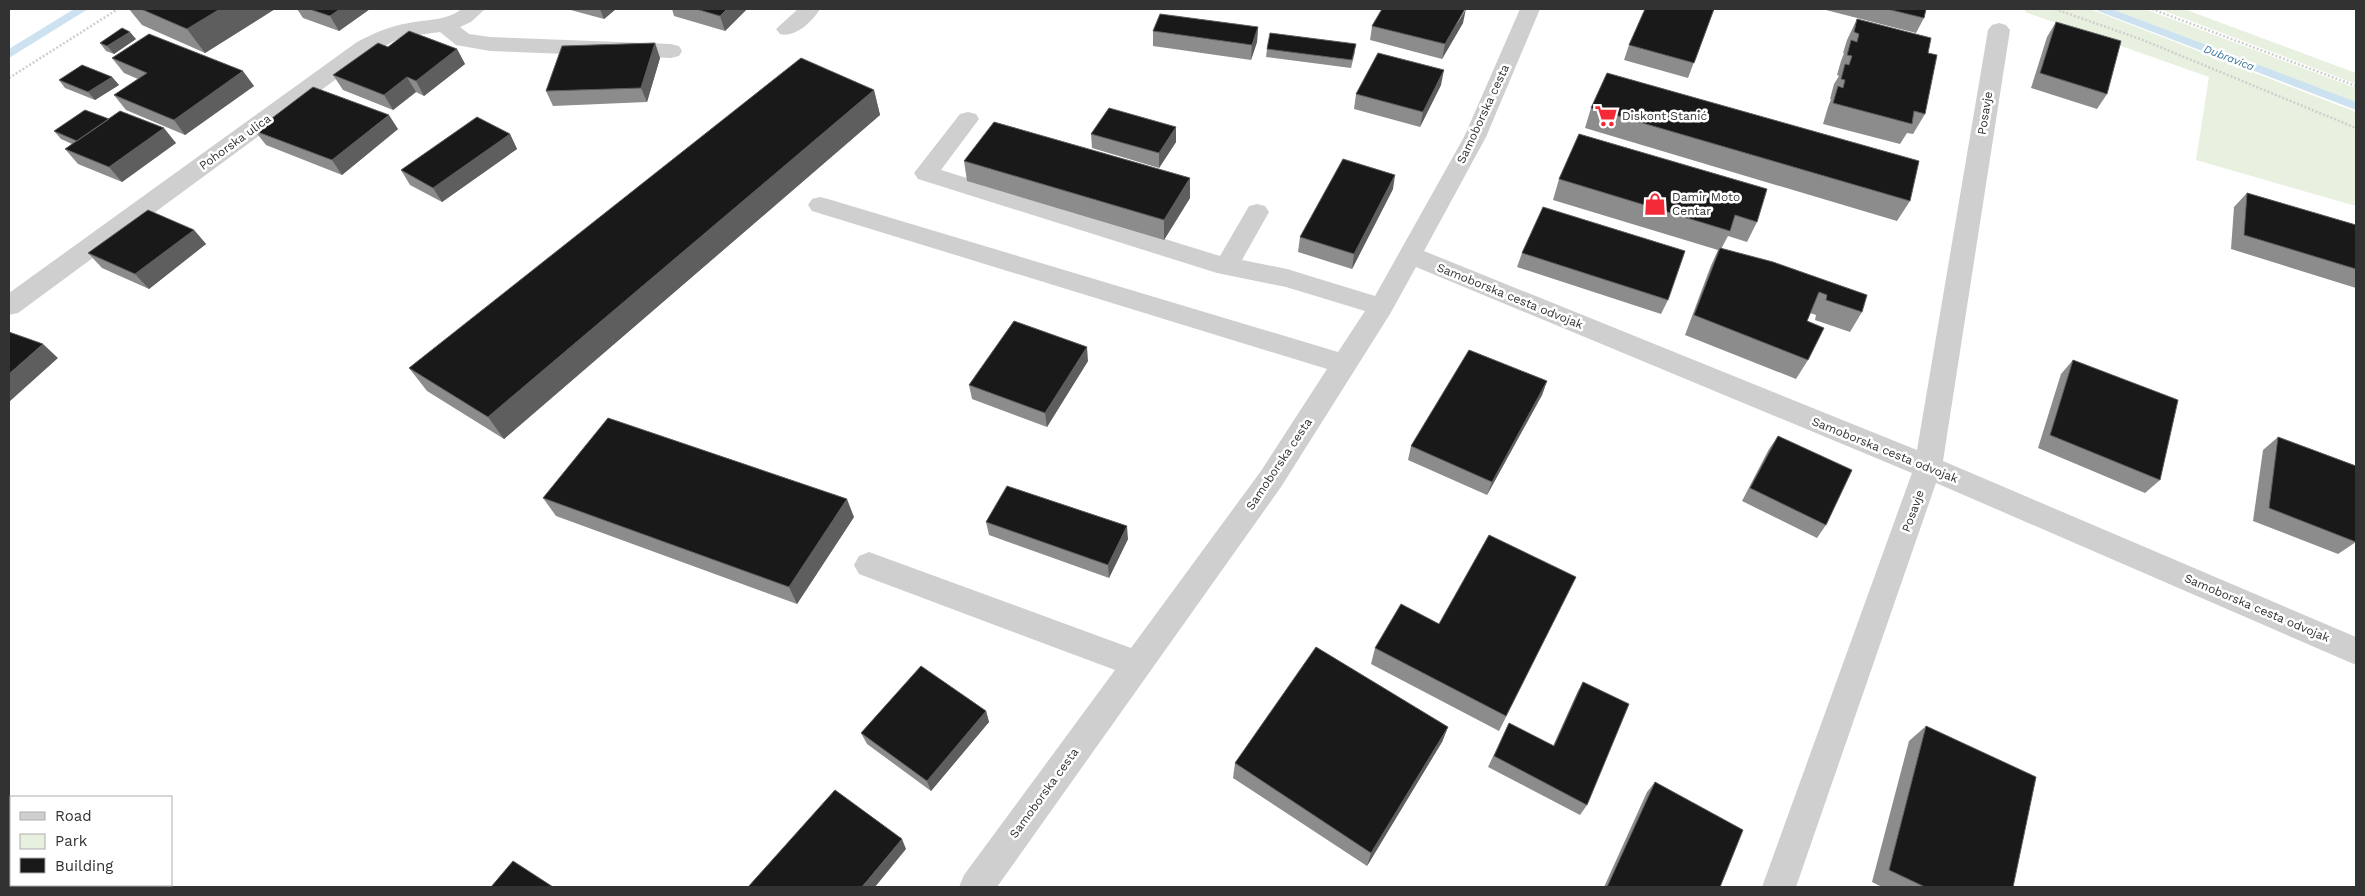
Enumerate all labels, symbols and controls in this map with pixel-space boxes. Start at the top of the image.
water label: Dubravica [2202,42,2256,74]
street label: Samoborska cesta [1454,62,1512,166]
street label: Posavje [1975,90,1995,136]
supermarket icon: Diskont Stanić [1593,103,1619,129]
place label: Diskont Stanić [1622,109,1707,123]
street label: Pohorska ulica [196,111,274,173]
place label: Damir Moto Centar [1672,190,1740,218]
shop icon: Damir Moto Centar [1642,191,1668,217]
street label: Samoborska cesta odvojak [1435,260,1585,332]
street label: Samoborska cesta odvojak [1810,414,1960,486]
street label: Samoborska cesta [1243,415,1315,513]
street label: Posavje [1899,488,1927,534]
street label: Samoborska cesta odvojak [2182,571,2332,645]
street label: Samoborska cesta [1007,745,1081,841]
legend [10,796,172,886]
text: Road [55,807,92,825]
text: Park [55,832,88,850]
text: Building [55,857,113,875]

